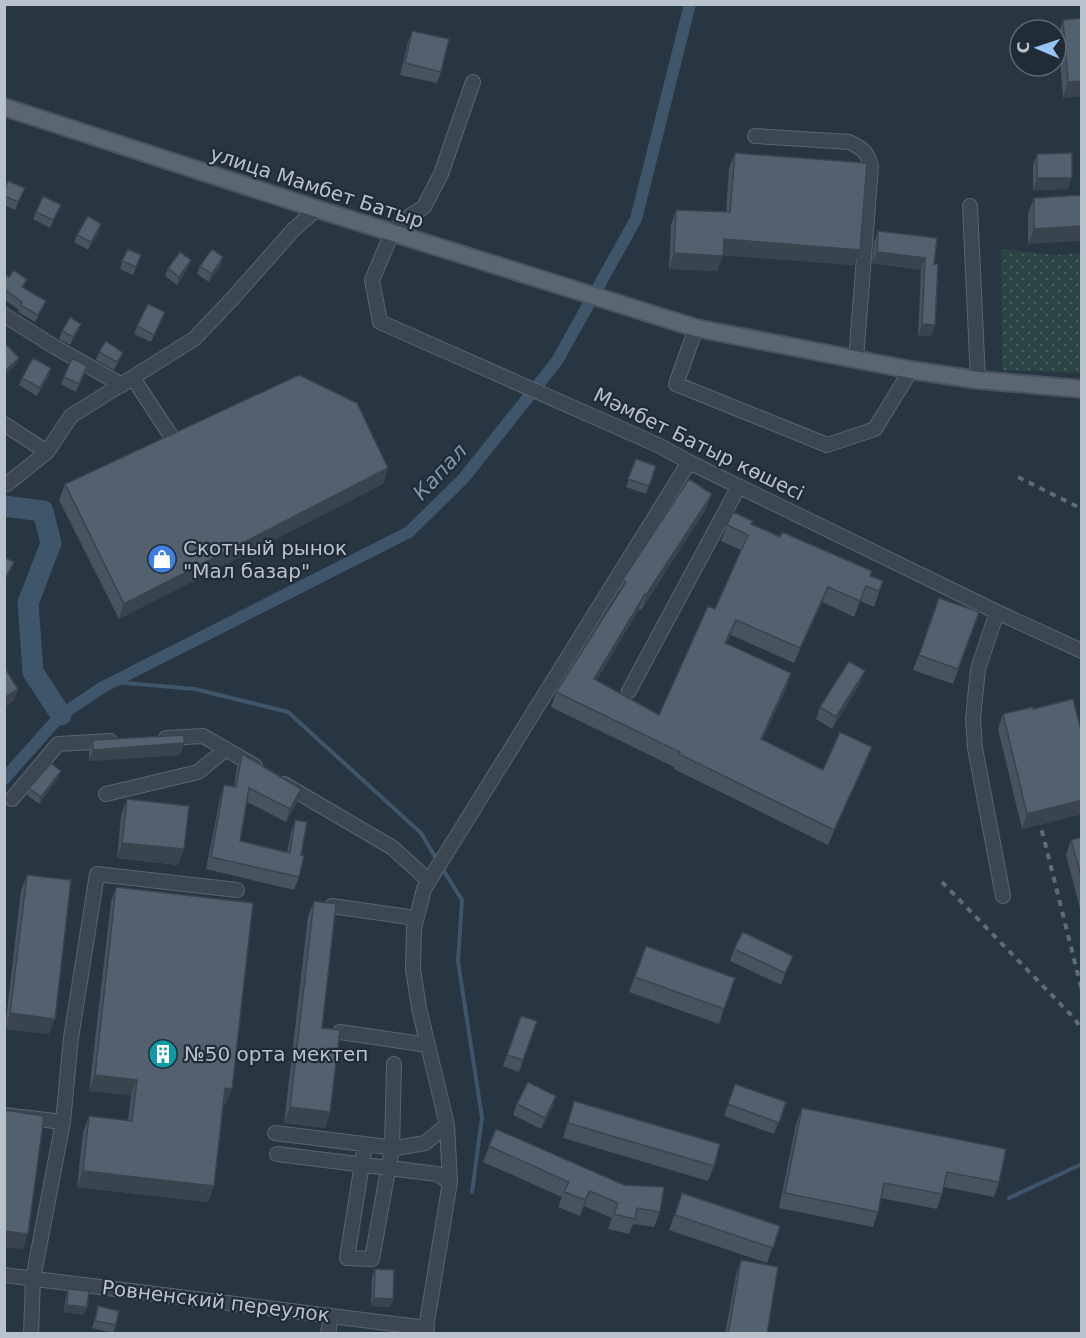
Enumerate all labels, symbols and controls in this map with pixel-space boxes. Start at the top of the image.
north arrow [1008,18,1068,78]
text: С [1014,41,1033,54]
street label: улица Мамбет Батыр [207,141,427,233]
street label: Мәмбет Батыр көшесі [590,383,808,505]
water label: Капал [408,439,472,505]
place label: Скотный рынок "Мал базар" [183,536,347,583]
shop icon: Скотный рынок "Мал базар" [146,543,178,575]
building icon: №50 орта мектеп [147,1038,179,1070]
place label: №50 орта мектеп [184,1042,368,1066]
street label: Ровненский переулок [101,1275,331,1327]

